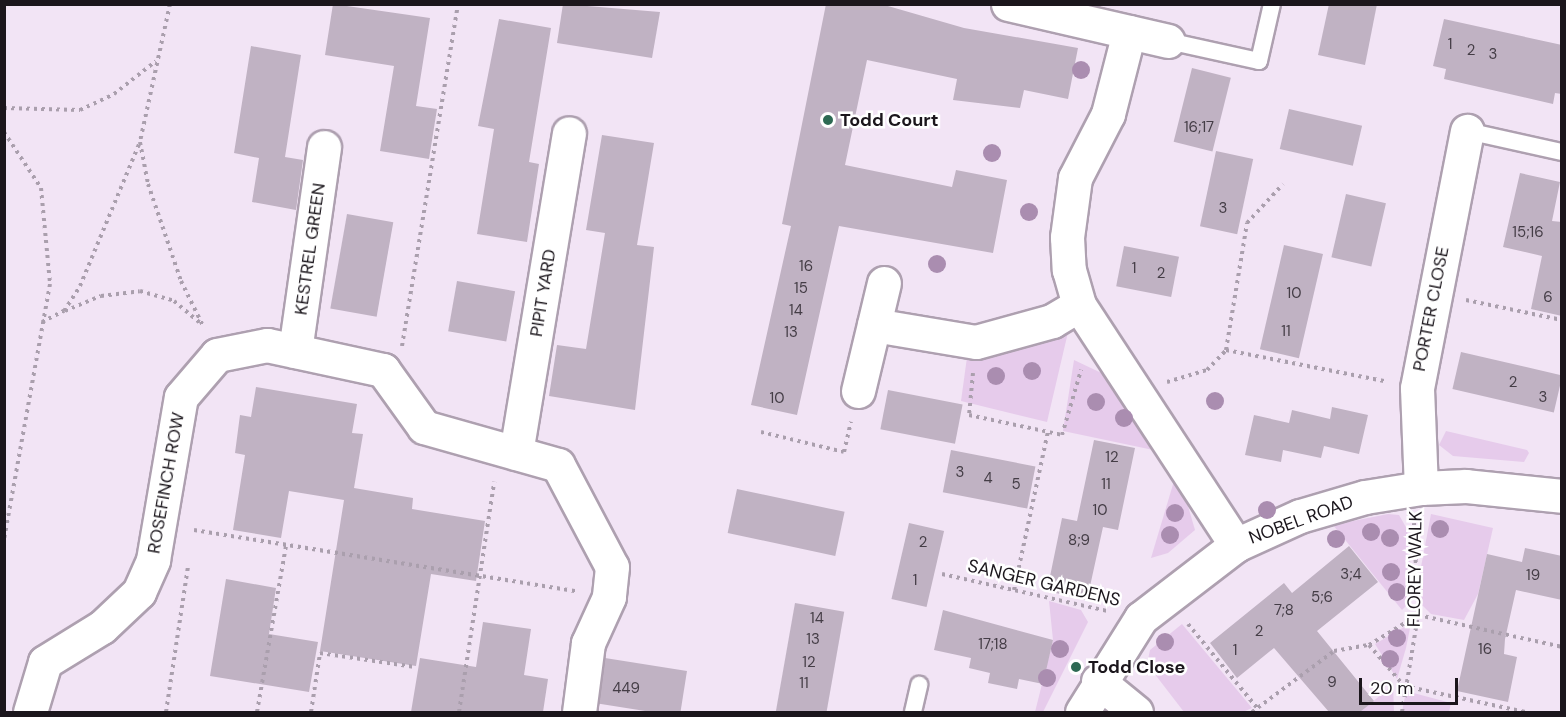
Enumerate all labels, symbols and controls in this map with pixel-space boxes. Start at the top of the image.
house number: 1 [1448,36,1452,54]
house number: 2 [1467,42,1475,60]
house number: 3 [1489,46,1497,64]
place label: Todd Court [840,109,938,131]
marker: Todd Court [821,113,835,127]
house number: 16;17 [1184,119,1214,137]
street label: KESTREL GREEN [290,182,330,316]
house number: 3 [1219,200,1227,218]
house number: 15;16 [1512,224,1544,242]
street label: PORTER CLOSE [1408,245,1454,373]
street label: PIPIT YARD [525,248,561,338]
house number: 16 [799,258,813,276]
house number: 1 [1132,260,1136,278]
house number: 2 [1157,265,1165,283]
house number: 15 [794,280,808,298]
house number: 10 [1287,285,1301,303]
house number: 6 [1543,289,1553,307]
house number: 14 [789,302,803,320]
house number: 11 [1281,323,1291,341]
house number: 13 [784,324,798,342]
house number: 2 [1509,374,1517,392]
house number: 3 [1539,389,1547,407]
house number: 10 [770,390,784,408]
street label: ROSEFINCH ROW [143,411,189,555]
house number: 12 [1105,449,1119,467]
house number: 3 [956,464,964,482]
house number: 4 [983,470,993,488]
house number: 5 [1011,476,1021,494]
house number: 11 [1101,476,1111,494]
street label: NOBEL ROAD [1246,491,1356,549]
house number: 10 [1093,502,1107,520]
street label: FLOREY WALK [1403,511,1427,627]
house number: 8;9 [1068,532,1090,550]
house number: 2 [919,534,927,552]
street label: SANGER GARDENS [966,555,1122,611]
house number: 3;4 [1340,566,1362,584]
house number: 19 [1526,567,1540,585]
house number: 1 [913,572,917,590]
house number: 5;6 [1311,589,1333,607]
house number: 7;8 [1274,602,1294,620]
house number: 14 [810,610,824,628]
house number: 2 [1255,623,1263,641]
house number: 13 [806,631,820,649]
house number: 17;18 [978,636,1008,654]
house number: 16 [1478,641,1492,659]
house number: 1 [1233,642,1237,660]
house number: 12 [802,654,816,672]
place label: Todd Close [1088,656,1185,678]
marker: Todd Close [1069,660,1083,674]
scale bar [1362,666,1461,704]
house number: 9 [1327,674,1337,692]
house number: 11 [799,675,809,693]
text: 20 m [1370,676,1413,700]
house number: 449 [612,680,640,698]

